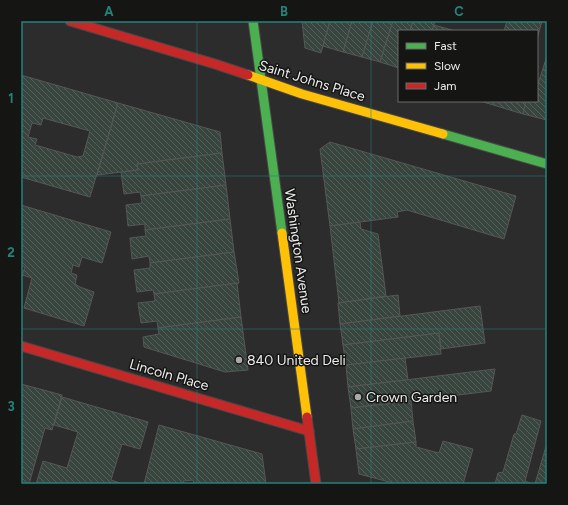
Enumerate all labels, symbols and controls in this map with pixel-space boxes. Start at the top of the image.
text: A [104,4,114,19]
text: B [280,4,288,19]
text: C [454,4,464,19]
legend [398,30,538,102]
text: Fast [434,39,457,53]
street label: Saint Johns Place [257,57,367,105]
text: Slow [434,59,461,73]
text: Jam [434,79,457,93]
text: 1 [8,91,14,106]
street label: Washington Avenue [281,188,315,315]
text: 2 [7,245,15,260]
place label: 840 United Deli [247,352,346,369]
marker: 840 United Deli [234,355,244,365]
street label: Lincoln Place [127,356,211,395]
place label: Crown Garden [366,389,457,406]
marker: Crown Garden [353,392,363,402]
text: 3 [7,399,15,414]

